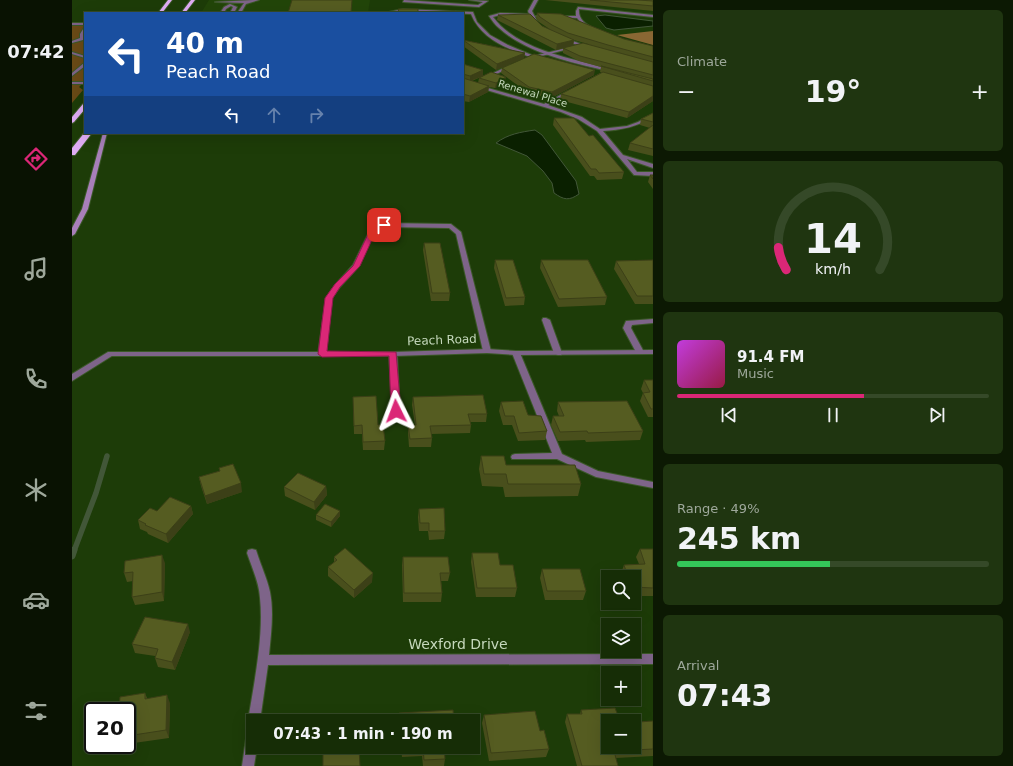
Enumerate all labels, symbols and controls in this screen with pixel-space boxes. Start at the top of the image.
text: 40 m [166,27,244,60]
icon: left [100,28,152,80]
text: 07:42 [7,41,65,62]
text: Climate [677,54,727,69]
text: Peach Road [166,61,271,82]
text: 19° [805,74,861,109]
street label: Renewal Place [497,78,569,109]
text: − [677,79,695,104]
text: + [971,79,989,104]
icon: left [221,104,243,126]
icon: ahead [263,104,285,126]
icon: right [305,104,327,126]
icon: directions [22,145,50,173]
pin [367,208,401,242]
icon: arrive [373,214,395,236]
text: 14 [804,214,862,263]
icon: music [22,255,50,283]
text: km/h [815,260,851,276]
street label: Peach Road [407,332,477,348]
text: 91.4 FM [737,348,804,366]
icon: phone [22,365,50,393]
text: Music [737,366,774,381]
position arrow [375,390,417,432]
icon: previous [718,404,740,426]
icon: pause [822,404,844,426]
icon: next [926,404,948,426]
icon: climate [22,476,50,504]
text: Range · 49% [677,501,760,516]
text: 245 km [677,521,801,556]
map controls [601,570,641,754]
button: search [601,570,641,610]
icon: car [22,586,50,614]
button: layers [601,618,641,658]
street label: Wexford Drive [408,636,508,652]
text: Arrival [677,658,719,673]
button: + [601,666,641,706]
text: 07:43 [677,678,773,713]
icon: filters [22,697,50,725]
speed limit sign: 20 [84,702,136,754]
button: − [601,714,641,754]
text: 07:43 · 1 min · 190 m [273,725,453,743]

